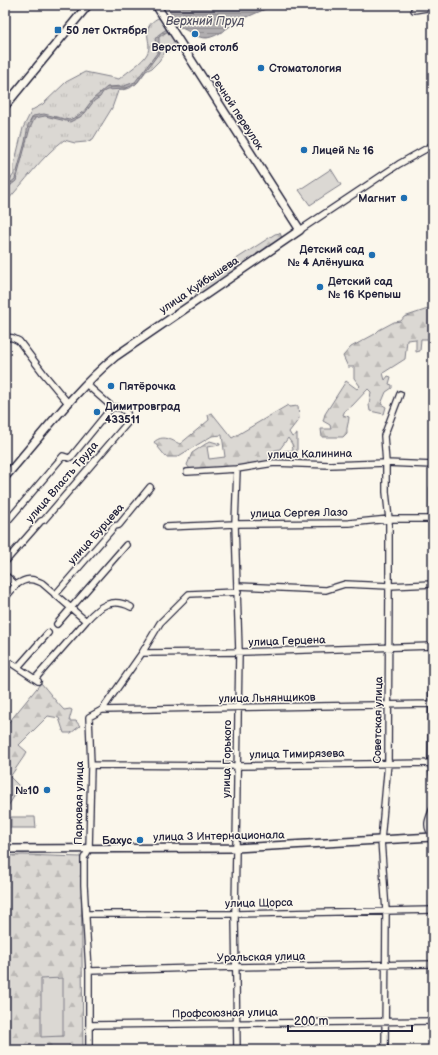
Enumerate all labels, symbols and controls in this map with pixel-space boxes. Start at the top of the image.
water label: Верхний Пруд [166,14,244,29]
place label: 50 лет Октября [66,24,147,37]
marker: 50 лет Октября [53,25,63,35]
marker: Верстовой столб [190,29,200,39]
place label: Верстовой столб [152,41,239,54]
place label: Стоматология [269,62,342,75]
marker: Стоматология [256,63,266,73]
street label: Речной переулок [208,72,266,152]
place label: Лицей № 16 [311,144,374,157]
marker: Лицей № 16 [299,145,309,155]
place label: Магнит [358,192,397,205]
marker: Магнит [399,193,409,203]
place label: Детский сад № 4 Алёнушка [288,243,365,269]
marker: Детский сад № 4 Алёнушка [367,250,377,260]
street label: улица Куйбышева [157,253,241,316]
place label: Детский сад № 16 Крепыш [328,275,401,301]
marker: Детский сад № 16 Крепыш [315,282,325,292]
place label: Пятёрочка [119,380,176,393]
marker: Пятёрочка [106,381,116,391]
place label: Димитровград 433511 [105,400,181,426]
marker: Димитровград 433511 [92,407,102,417]
street label: улица Власть Труда [23,439,101,525]
street label: улица Калинина [268,447,353,461]
street label: улица Бурцева [65,501,127,567]
street label: улица Сергея Лазо [250,506,348,520]
street label: улица Герцена [248,633,326,649]
street label: Советская улица [371,676,385,764]
street label: улица Льнянщиков [219,691,316,705]
street label: улица Горького [220,720,234,798]
street label: улица Тимирязева [249,747,345,761]
street label: Парковая улица [72,760,86,845]
place label: №10 [15,784,39,797]
marker: №10 [42,785,52,795]
street label: улица 3 Интернационала [153,828,285,844]
place label: Бахус [102,834,132,847]
marker: Бахус [135,835,145,845]
street label: улица Щорса [225,896,294,910]
street label: Уральская улица [217,950,306,964]
street label: Профсоюзная улица [172,1006,279,1020]
scale bar [288,1007,412,1033]
text: 200 m [294,1014,328,1029]

